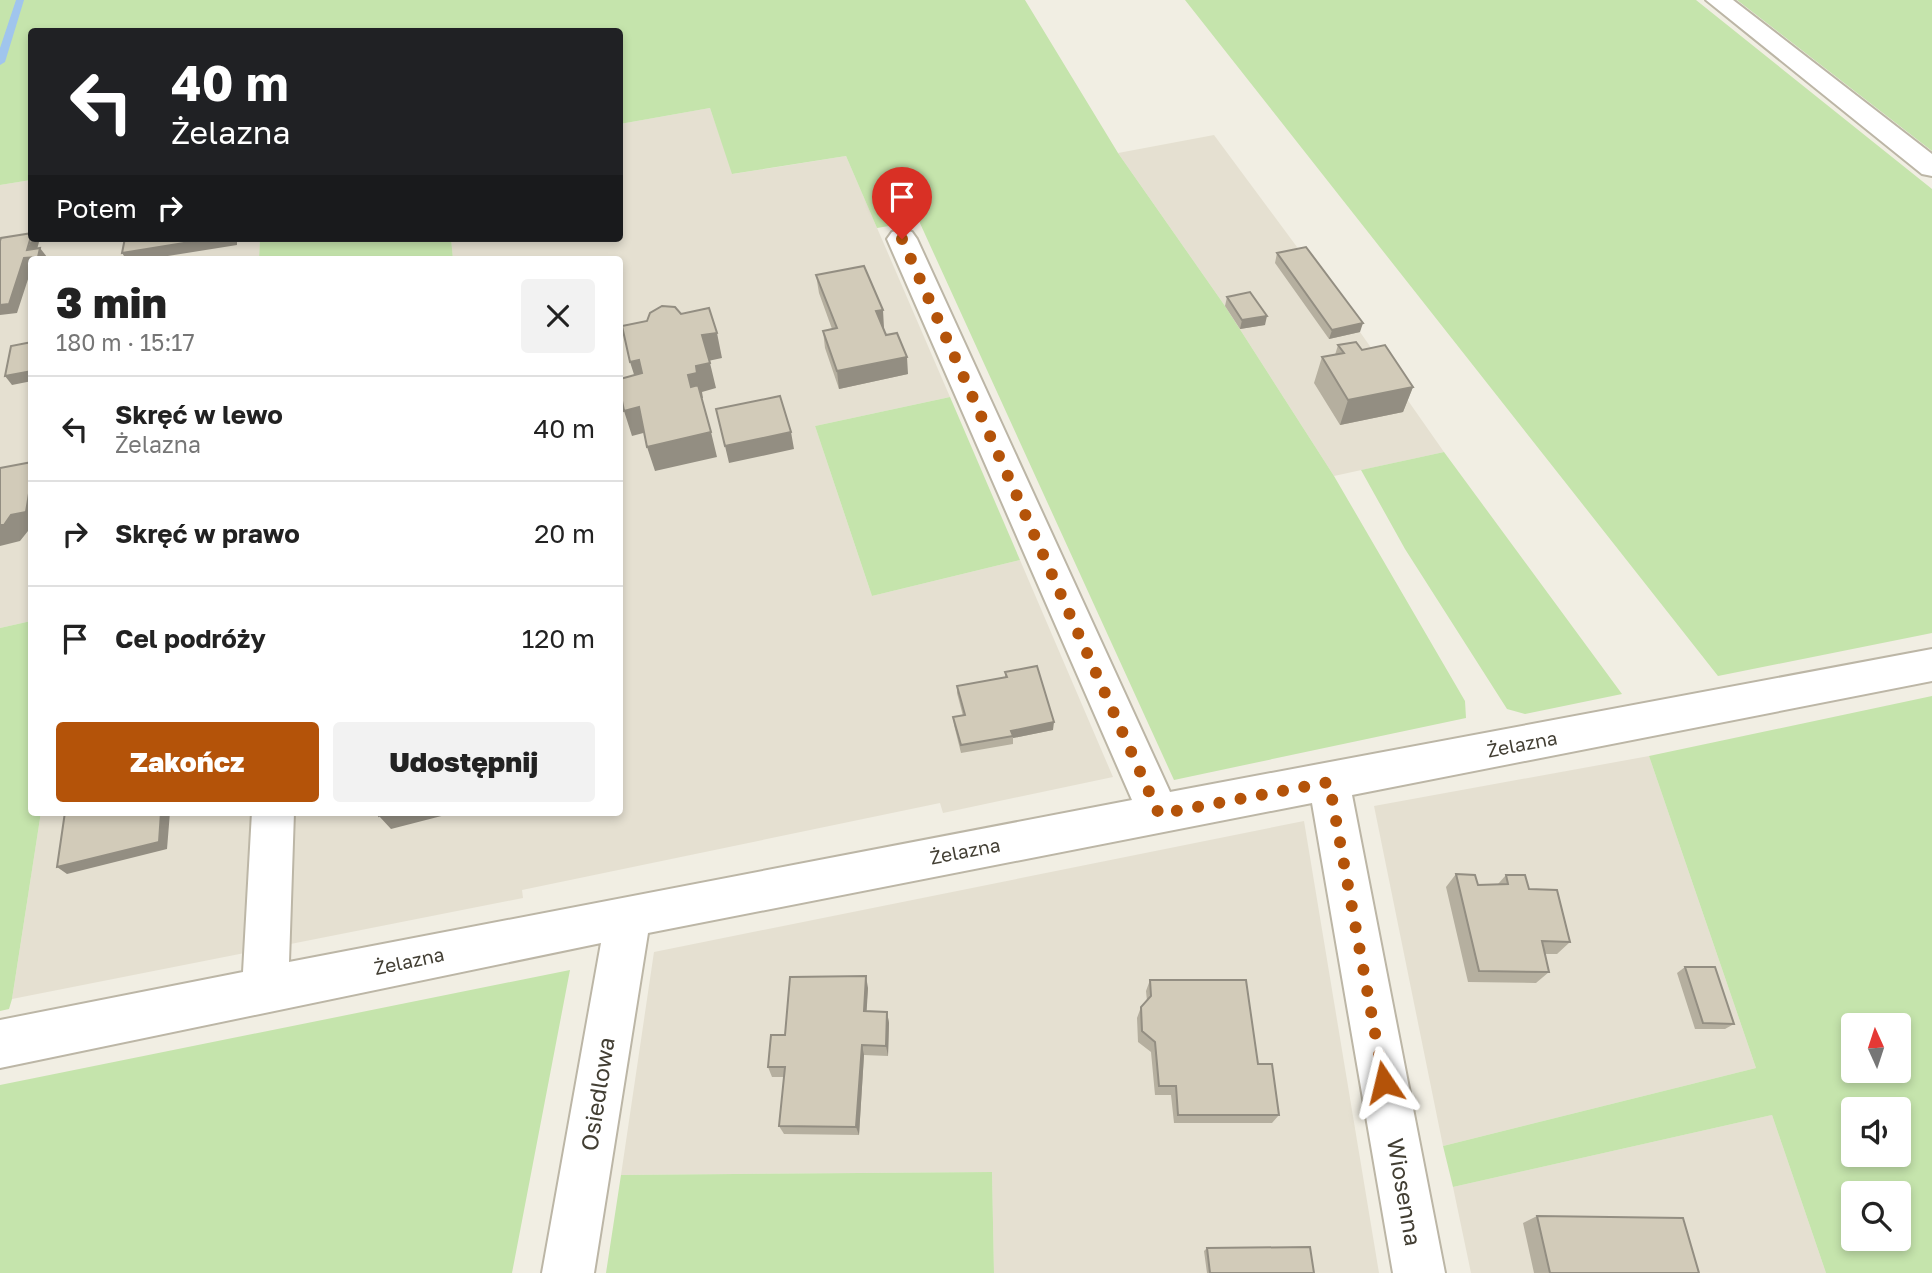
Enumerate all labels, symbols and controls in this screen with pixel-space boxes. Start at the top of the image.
text: 40 m [171,53,289,112]
icon: left [56,56,147,147]
text: Żelazna [171,113,291,151]
pin [872,167,932,239]
icon: arrive [883,178,921,216]
icon: right [151,189,189,227]
text: Potem [56,193,137,224]
text: 3 min [56,277,167,327]
button: close [521,279,595,353]
text: 180 m · 15:17 [56,328,195,356]
text: Skręć w lewo [115,399,283,430]
icon: left [56,410,94,448]
text: 40 m [534,413,595,444]
text: Żelazna [115,430,201,458]
icon: right [56,515,94,553]
text: Skręć w prawo [115,518,300,549]
text: 20 m [534,518,595,549]
icon: arrive [56,620,94,658]
text: Cel podróży [115,623,266,654]
text: 120 m [522,623,595,654]
button: Zakończ [56,722,319,802]
button: Udostępnij [333,722,595,802]
street label: Żelazna [1485,725,1559,762]
street label: Żelazna [928,832,1002,869]
street label: Żelazna [372,942,446,979]
north arrow [1841,1013,1911,1083]
map controls [1841,1013,1911,1251]
street label: Osiedlowa [574,1035,620,1153]
position arrow [1347,1045,1421,1119]
button: sound [1841,1097,1911,1167]
street label: Wiosenna [1382,1136,1428,1248]
button: search [1841,1181,1911,1251]

